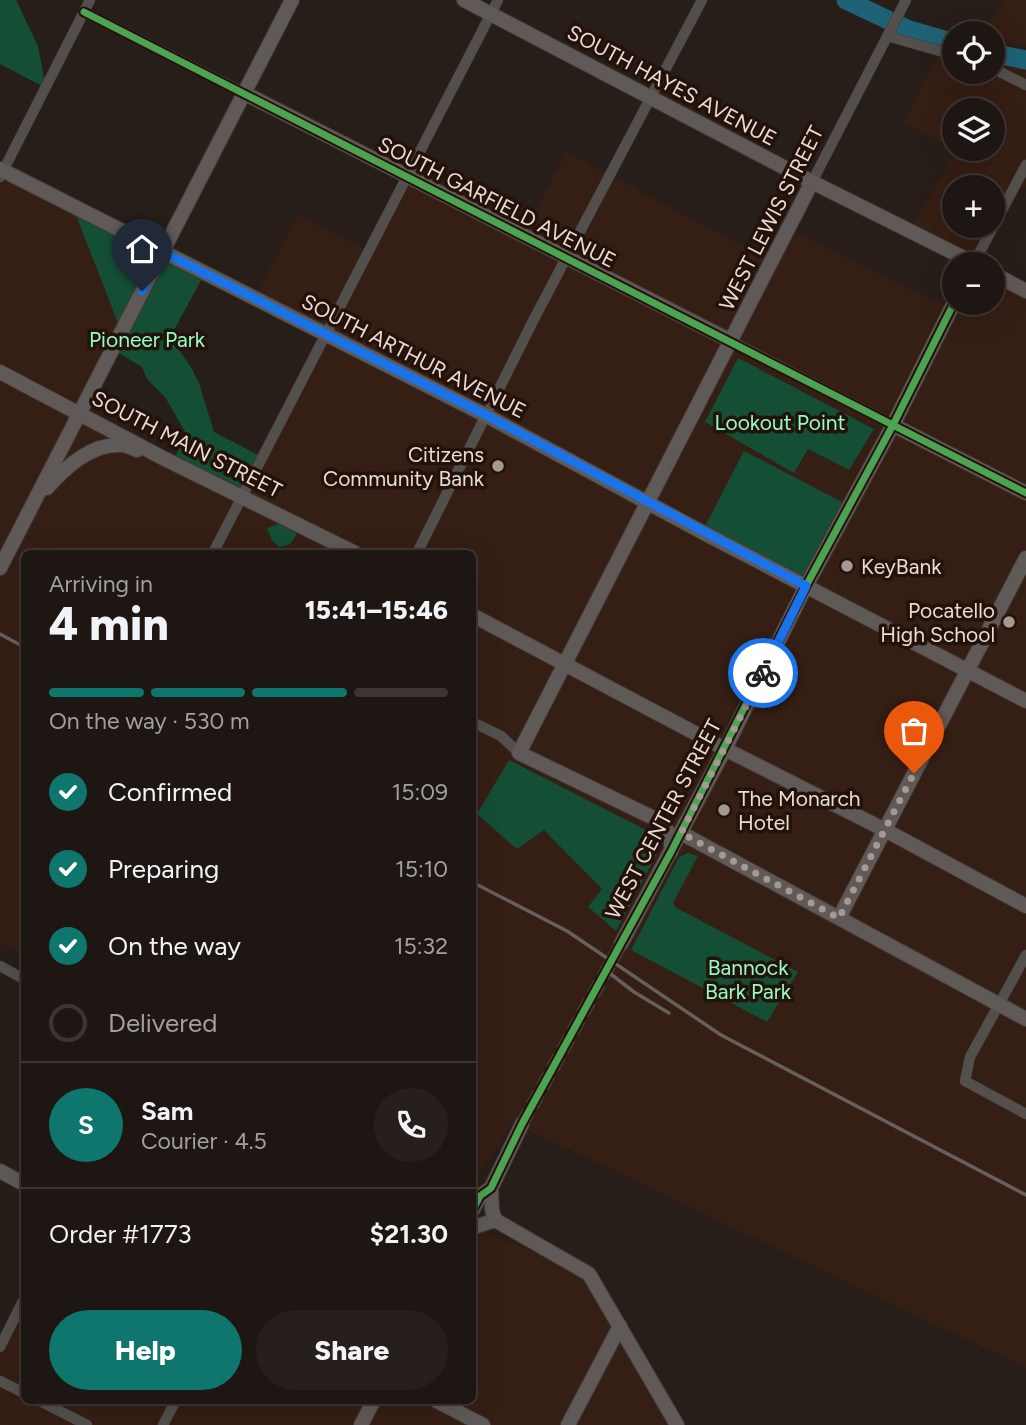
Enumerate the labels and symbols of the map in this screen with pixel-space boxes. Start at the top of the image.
street label: SOUTH HAYES AVENUE [563,19,781,151]
street label: WEST LEWIS STREET [714,121,829,314]
street label: SOUTH GARFIELD AVENUE [374,131,620,273]
pin [112,219,172,291]
street label: SOUTH ARTHUR AVENUE [298,289,530,423]
park label: Pioneer Park [89,327,206,352]
street label: SOUTH MAIN STREET [88,385,286,503]
park label: Lookout Point [715,410,846,435]
place label: Citizens Community Bank [323,442,485,491]
marker: Citizens Community Bank [490,458,506,474]
place label: KeyBank [861,554,942,579]
marker: KeyBank [839,558,855,574]
place label: Pocatello High School [880,598,995,647]
marker: Pocatello High School [1001,614,1017,630]
courier [728,638,798,708]
pin [884,701,944,773]
street label: WEST CENTER STREET [600,715,726,923]
place label: The Monarch Hotel [738,786,861,835]
marker: The Monarch Hotel [716,802,732,818]
park label: Bannock Bark Park [705,955,792,1004]

